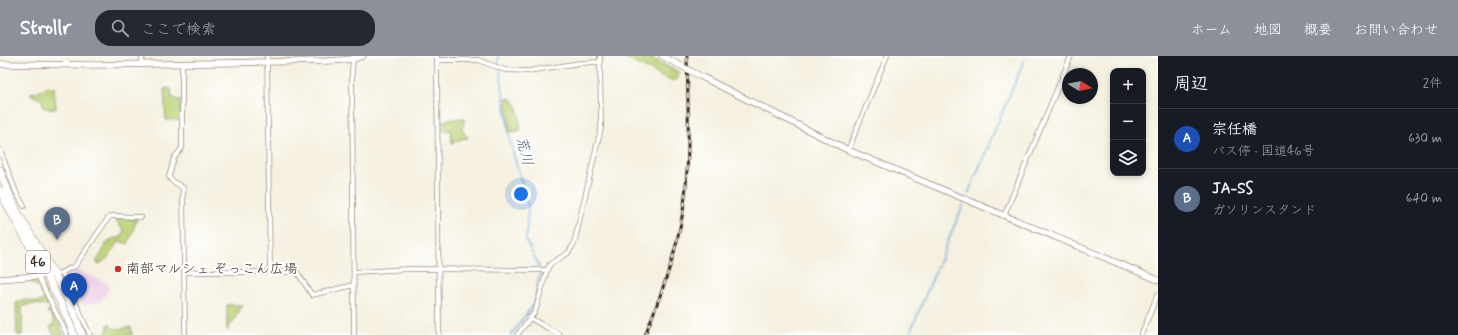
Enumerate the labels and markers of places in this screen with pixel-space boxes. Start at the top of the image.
pin: B [44,207,70,240]
place label: 南部マルシェ ぞっこん広場 [126,260,298,278]
marker: 南部マルシェ ぞっこん広場 [113,264,123,274]
pin: A [61,273,87,306]

